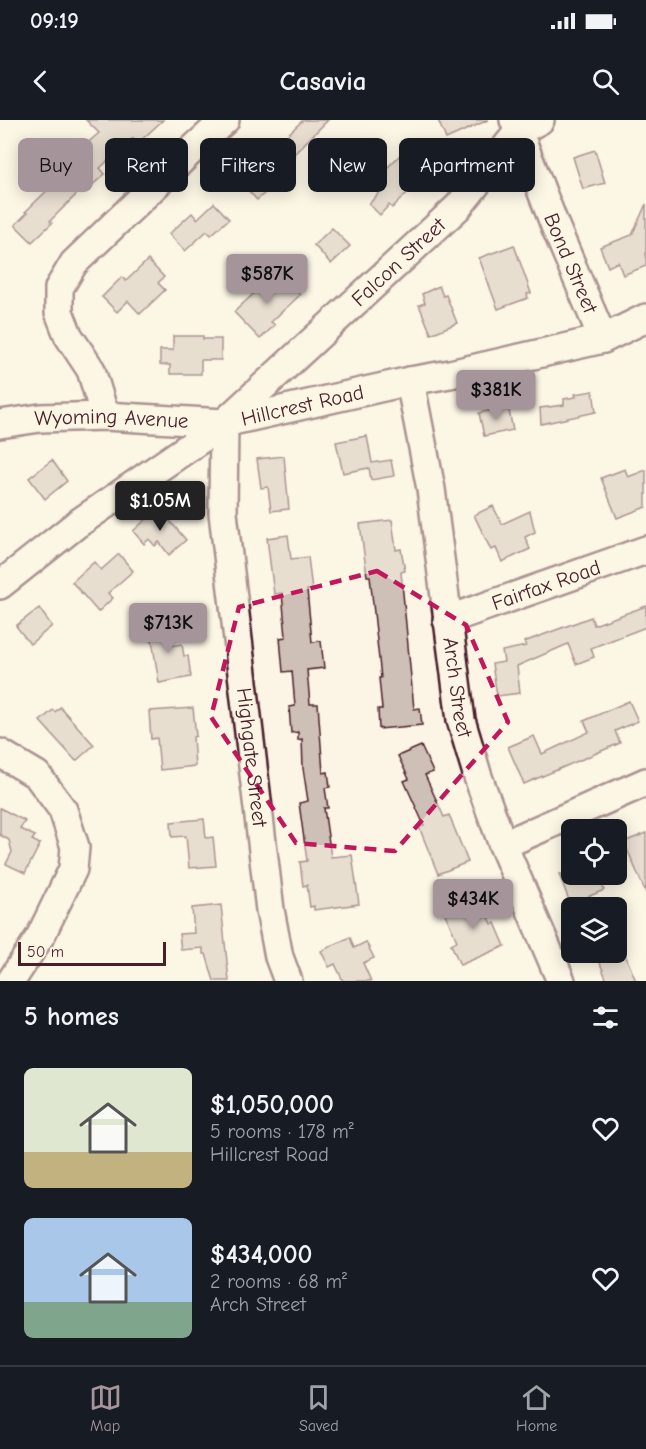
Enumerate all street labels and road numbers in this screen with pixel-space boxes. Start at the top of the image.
street label: Bond Street [539,210,603,318]
street label: Falcon Street [347,212,451,311]
street label: Hillcrest Road [239,380,366,431]
street label: Wyoming Avenue [34,404,189,433]
street label: Fairfax Road [489,555,604,615]
street label: Arch Street [438,636,478,741]
street label: Highgate Street [232,686,272,829]

